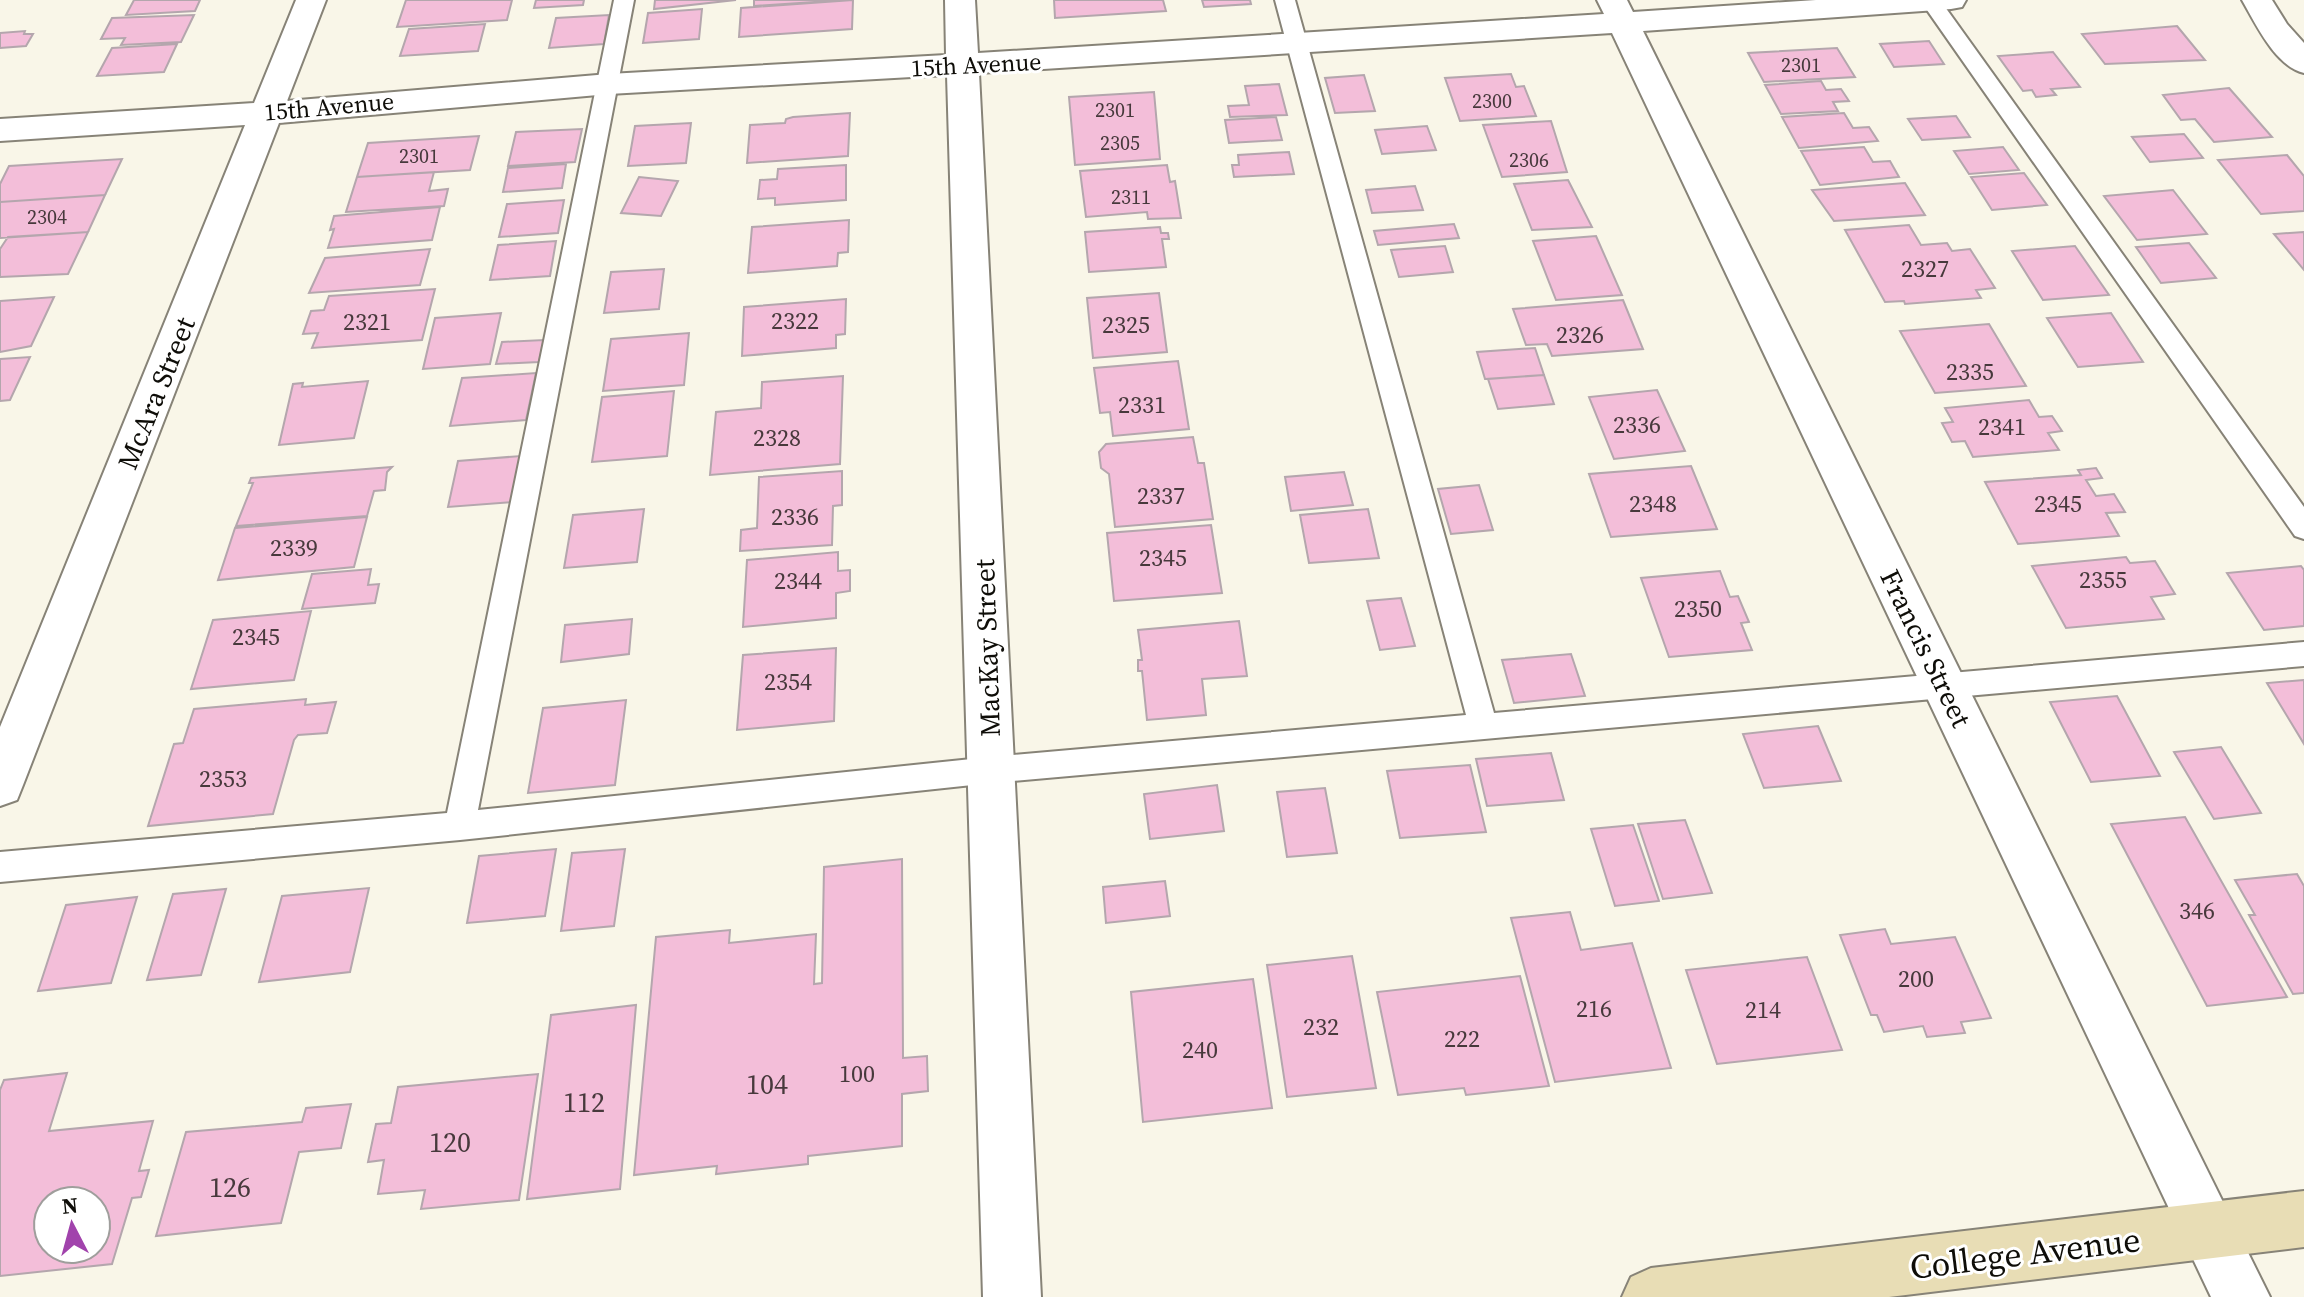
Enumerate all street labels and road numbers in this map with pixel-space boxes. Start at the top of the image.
street label: 15th Avenue [910,45,1042,84]
street label: 15th Avenue [262,84,395,129]
street label: McAra Street [108,310,204,475]
street label: MacKay Street [965,558,1009,738]
street label: Francis Street [1871,563,1981,734]
street label: College Avenue [1907,1216,2143,1290]

